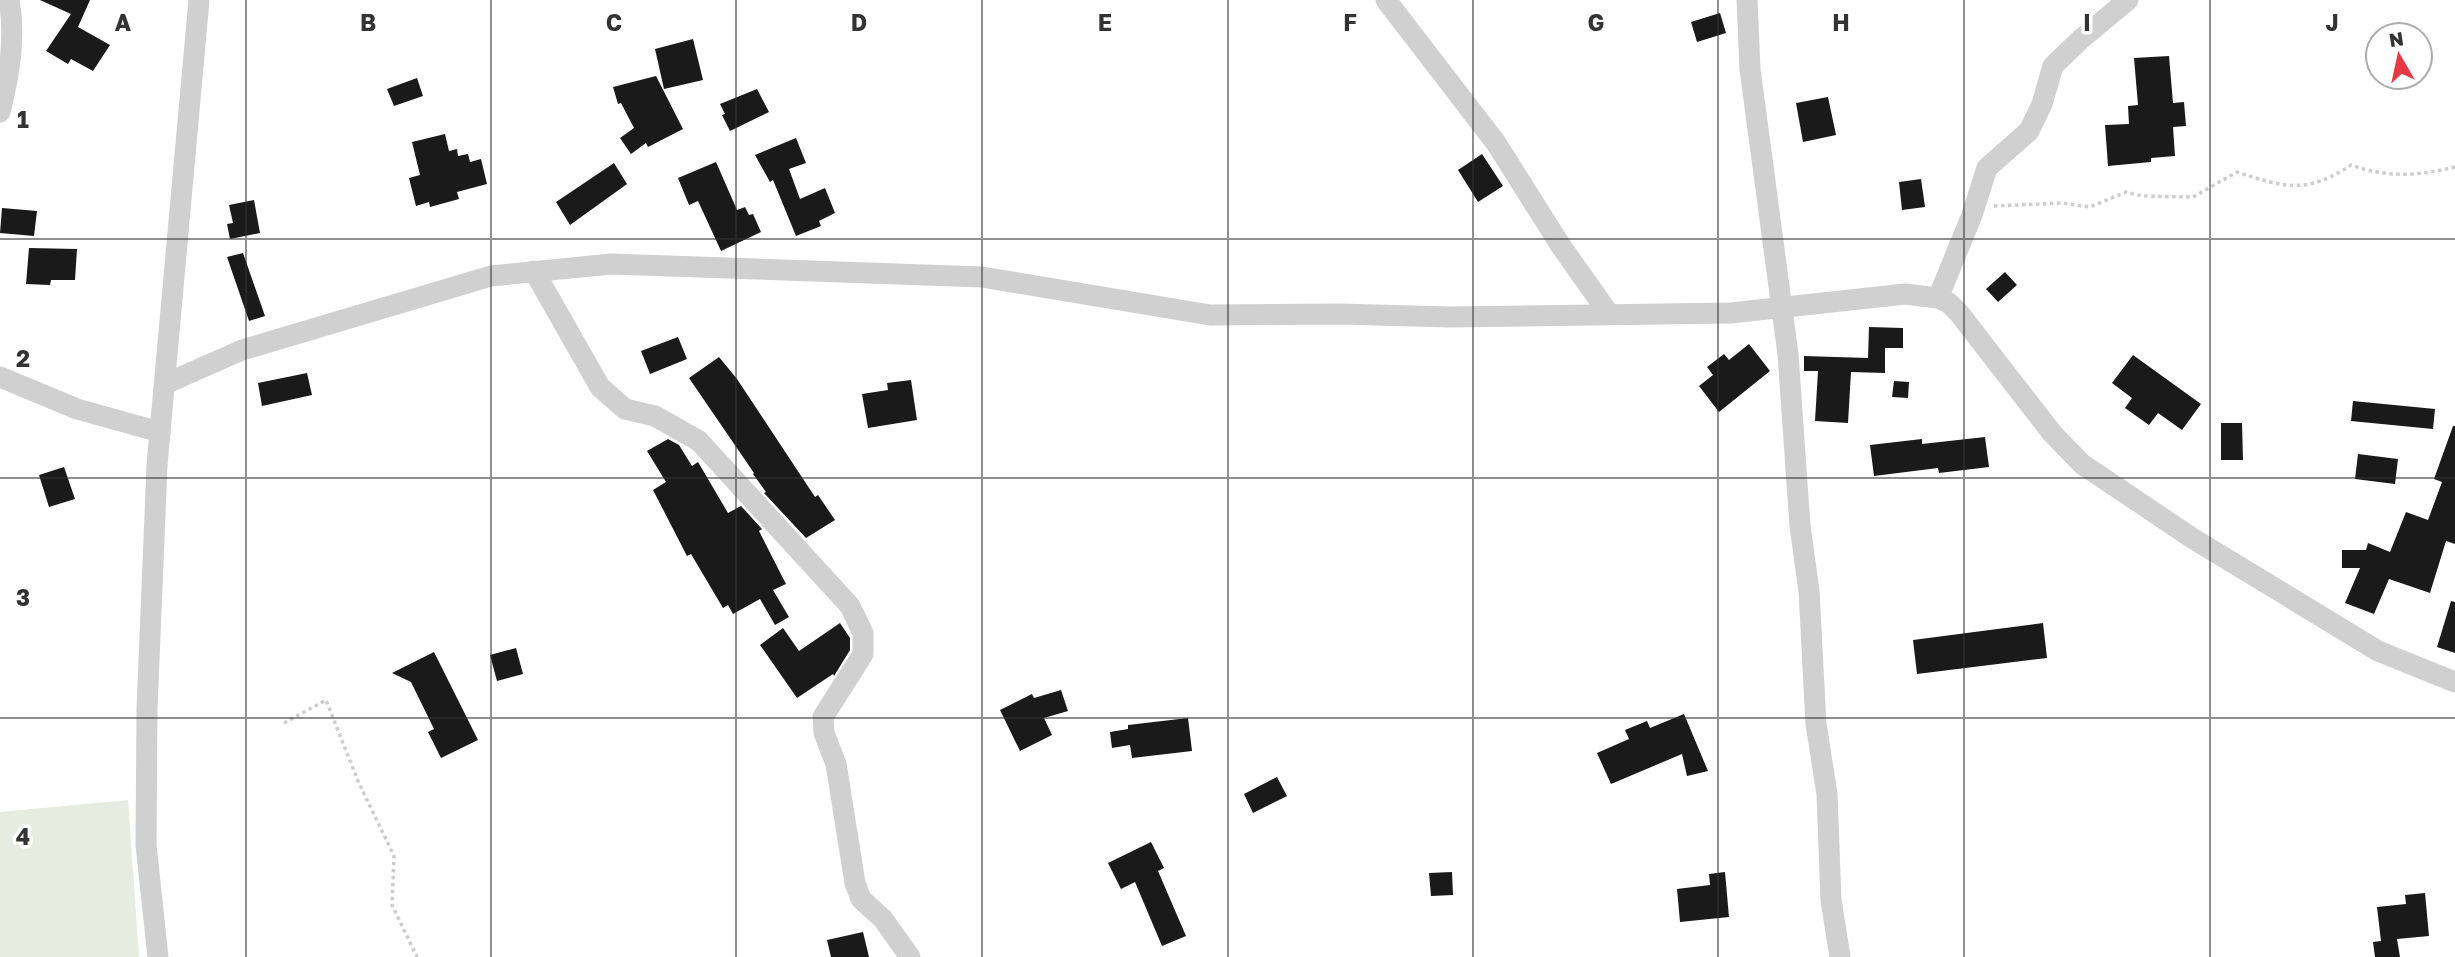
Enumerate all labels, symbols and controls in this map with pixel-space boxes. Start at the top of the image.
text: A [115,8,132,36]
text: B [360,8,376,36]
text: C [606,8,622,36]
text: D [851,8,867,36]
text: E [1098,8,1112,36]
text: F [1343,8,1357,36]
text: G [1588,8,1604,36]
text: H [1832,8,1850,36]
text: I [2083,8,2091,36]
text: J [2325,8,2339,36]
north arrow [2364,21,2434,91]
text: N [2387,26,2405,51]
text: 1 [17,105,29,133]
text: 2 [16,344,30,372]
text: 3 [16,583,30,611]
text: 4 [16,822,30,850]

